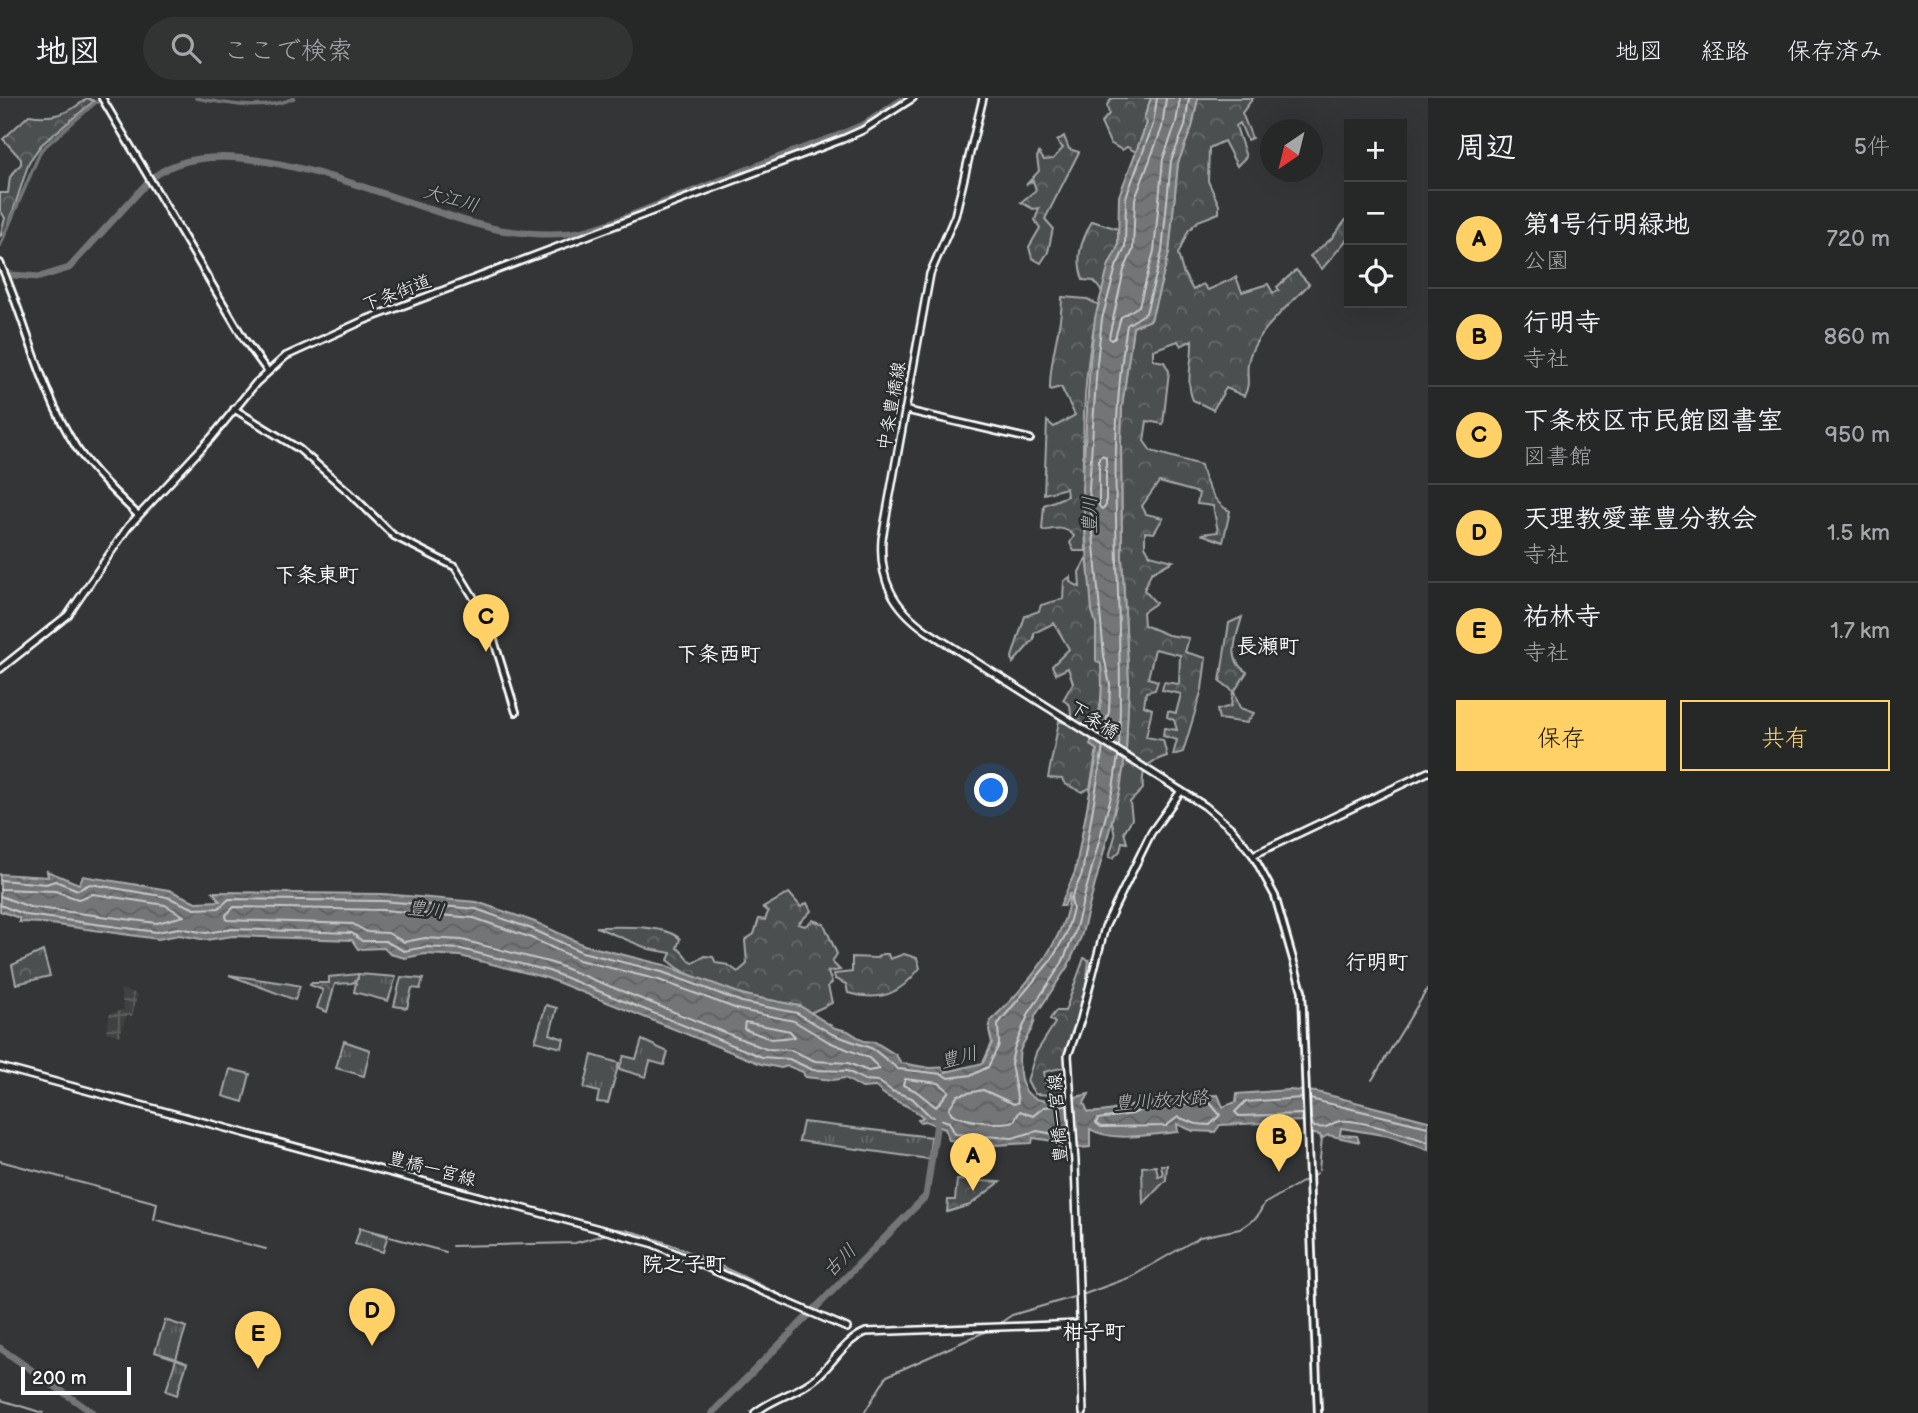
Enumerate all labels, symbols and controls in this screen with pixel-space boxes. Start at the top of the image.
search box [143,17,633,80]
icon: search [167,29,205,67]
text: 地図 [35,32,101,72]
text: ここで検索 [223,36,353,67]
text: 地図 [1615,37,1663,66]
text: 経路 [1701,37,1749,66]
text: 保存済み [1787,37,1883,66]
north arrow [1260,119,1323,182]
map controls [1344,119,1407,308]
button: + [1344,119,1407,182]
text: 周辺 [1456,130,1516,166]
text: 5件 [1854,133,1890,161]
water label: 大江川 [420,180,482,218]
button: − [1344,182,1407,245]
text: 第1号行明緑地 [1523,210,1690,241]
text: A [1472,225,1486,253]
text: 720 m [1826,225,1890,253]
button: locate [1344,245,1407,308]
text: 公園 [1523,247,1569,275]
street label: 下条街道 [360,270,434,316]
text: 行明寺 [1523,308,1601,339]
text: B [1471,323,1487,351]
text: 860 m [1824,323,1890,351]
text: 寺社 [1523,345,1569,373]
street label: 中条豊橋線 [874,360,910,452]
text: 下条校区市民館図書室 [1523,406,1783,437]
text: C [1471,421,1487,449]
text: 950 m [1825,421,1890,449]
text: 図書館 [1523,443,1592,471]
water label: 豊川 [1079,496,1102,534]
text: 天理教愛華豊分教会 [1523,504,1757,535]
text: D [1471,519,1487,547]
text: 1.5 km [1827,519,1890,547]
text: 寺社 [1523,541,1569,569]
district label: 下条東町 [275,563,359,588]
pin: C [463,594,509,652]
text: 祐林寺 [1523,602,1601,633]
text: E [1472,617,1486,645]
text: 1.7 km [1830,617,1890,645]
district label: 長瀬町 [1237,634,1300,659]
text: 寺社 [1523,639,1569,667]
district label: 下条西町 [677,642,761,667]
street label: 下条橋 [1066,697,1122,743]
button: 保存 [1456,700,1666,771]
button: 共有 [1680,700,1890,771]
your location [974,773,1008,807]
water label: 豊川 [406,896,446,924]
district label: 行明町 [1346,950,1409,975]
water label: 豊川 [938,1042,980,1074]
street label: 豊橋一宮線 [1044,1072,1072,1164]
water label: 豊川放水路 [1113,1086,1210,1116]
pin: B [1256,1114,1302,1172]
pin: A [950,1133,996,1191]
street label: 豊橋一宮線 [386,1147,478,1191]
water label: 古川 [818,1239,862,1283]
district label: 院之子町 [642,1252,726,1277]
pin: D [349,1288,395,1346]
pin: E [235,1311,281,1369]
district label: 柑子町 [1063,1320,1126,1345]
scale bar [21,1364,131,1396]
text: 200 m [32,1367,86,1390]

